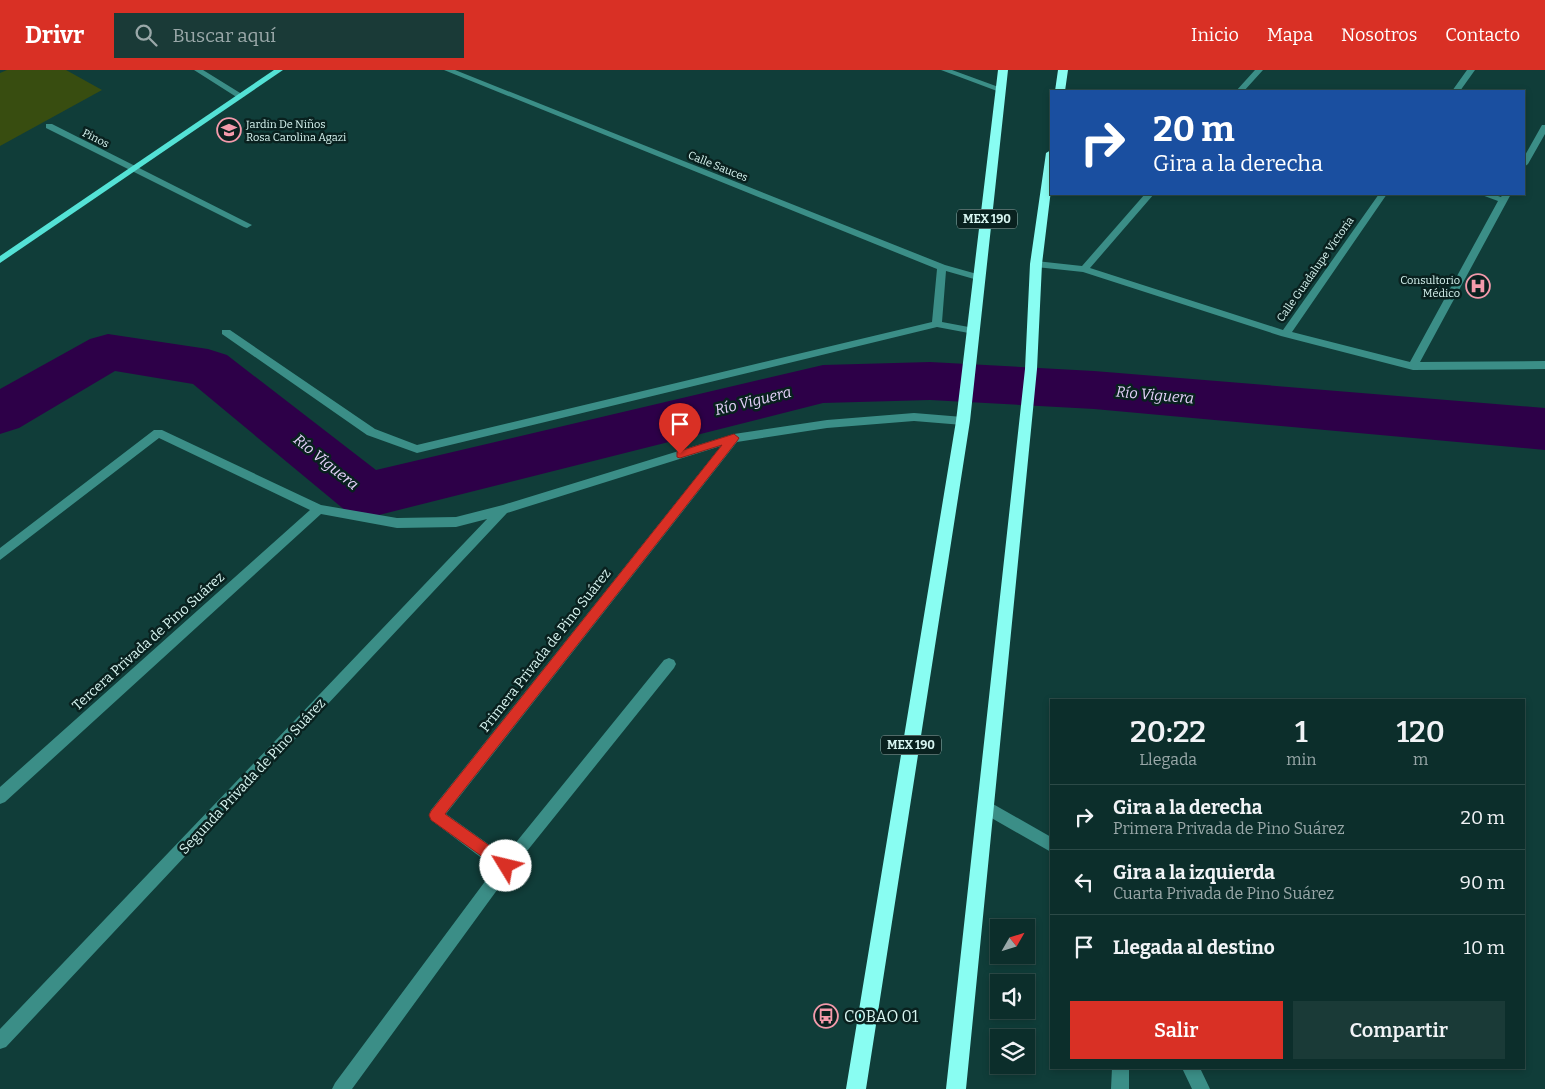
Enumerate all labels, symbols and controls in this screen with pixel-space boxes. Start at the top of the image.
search box [114,13,464,58]
text: Drivr [25,21,84,49]
icon: search [132,21,160,49]
text: Buscar aquí [172,24,276,47]
text: Inicio [1191,24,1239,46]
text: Mapa [1267,24,1313,46]
text: Nosotros [1341,24,1417,46]
text: Contacto [1445,24,1520,46]
text: 20 m [1153,108,1235,150]
icon: right [1070,110,1135,175]
school or university icon: Jardin De Niños Rosa Carolina Agazi [216,117,242,143]
place label: Jardin De Niños Rosa Carolina Agazi [245,118,347,144]
street label: Pinos [80,126,111,151]
street label: Calle Sauces [686,149,750,184]
text: Gira a la derecha [1153,150,1323,177]
road number: MEX 190 [957,210,1017,228]
street label: Calle Guadalupe Victoria [1274,214,1357,324]
hospital icon: Consultorio Médico [1465,273,1491,299]
place label: Consultorio Médico [1400,274,1460,300]
water label: Río Viguera [713,383,793,419]
water label: Río Viguera [1115,383,1195,407]
pin [659,403,701,454]
icon: arrive [666,410,694,438]
water label: Río Viguera [290,430,362,494]
street label: Primera Privada de Pino Suárez [476,565,615,735]
street label: Tercera Privada de Pino Suárez [69,568,228,714]
street label: Segunda Privada de Pino Suárez [176,695,329,858]
text: 20:22 [1130,714,1206,750]
text: 1 [1295,714,1308,750]
text: 120 [1396,714,1445,750]
road number: MEX 190 [881,736,941,754]
text: Llegada [1139,750,1197,769]
text: min [1286,750,1316,769]
text: m [1413,750,1428,769]
text: Gira a la derecha [1113,796,1262,819]
icon: right [1070,803,1098,831]
text: 20 m [1461,806,1505,829]
text: Primera Privada de Pino Suárez [1113,819,1345,838]
position arrow [479,839,531,891]
text: Gira a la izquierda [1113,861,1275,884]
icon: left [1070,868,1098,896]
text: 90 m [1460,871,1505,894]
text: Cuarta Privada de Pino Suárez [1113,884,1334,903]
north arrow [990,919,1035,964]
map controls [990,919,1035,1074]
icon: arrive [1070,933,1098,961]
text: Llegada al destino [1113,936,1275,959]
text: 10 m [1463,936,1505,959]
button: sound [990,974,1035,1019]
button: Salir [1070,1001,1283,1059]
button: Compartir [1293,1001,1505,1059]
bus stop icon: COBAO 01 [813,1003,839,1029]
place label: COBAO 01 [844,1007,919,1026]
button: layers [990,1029,1035,1074]

